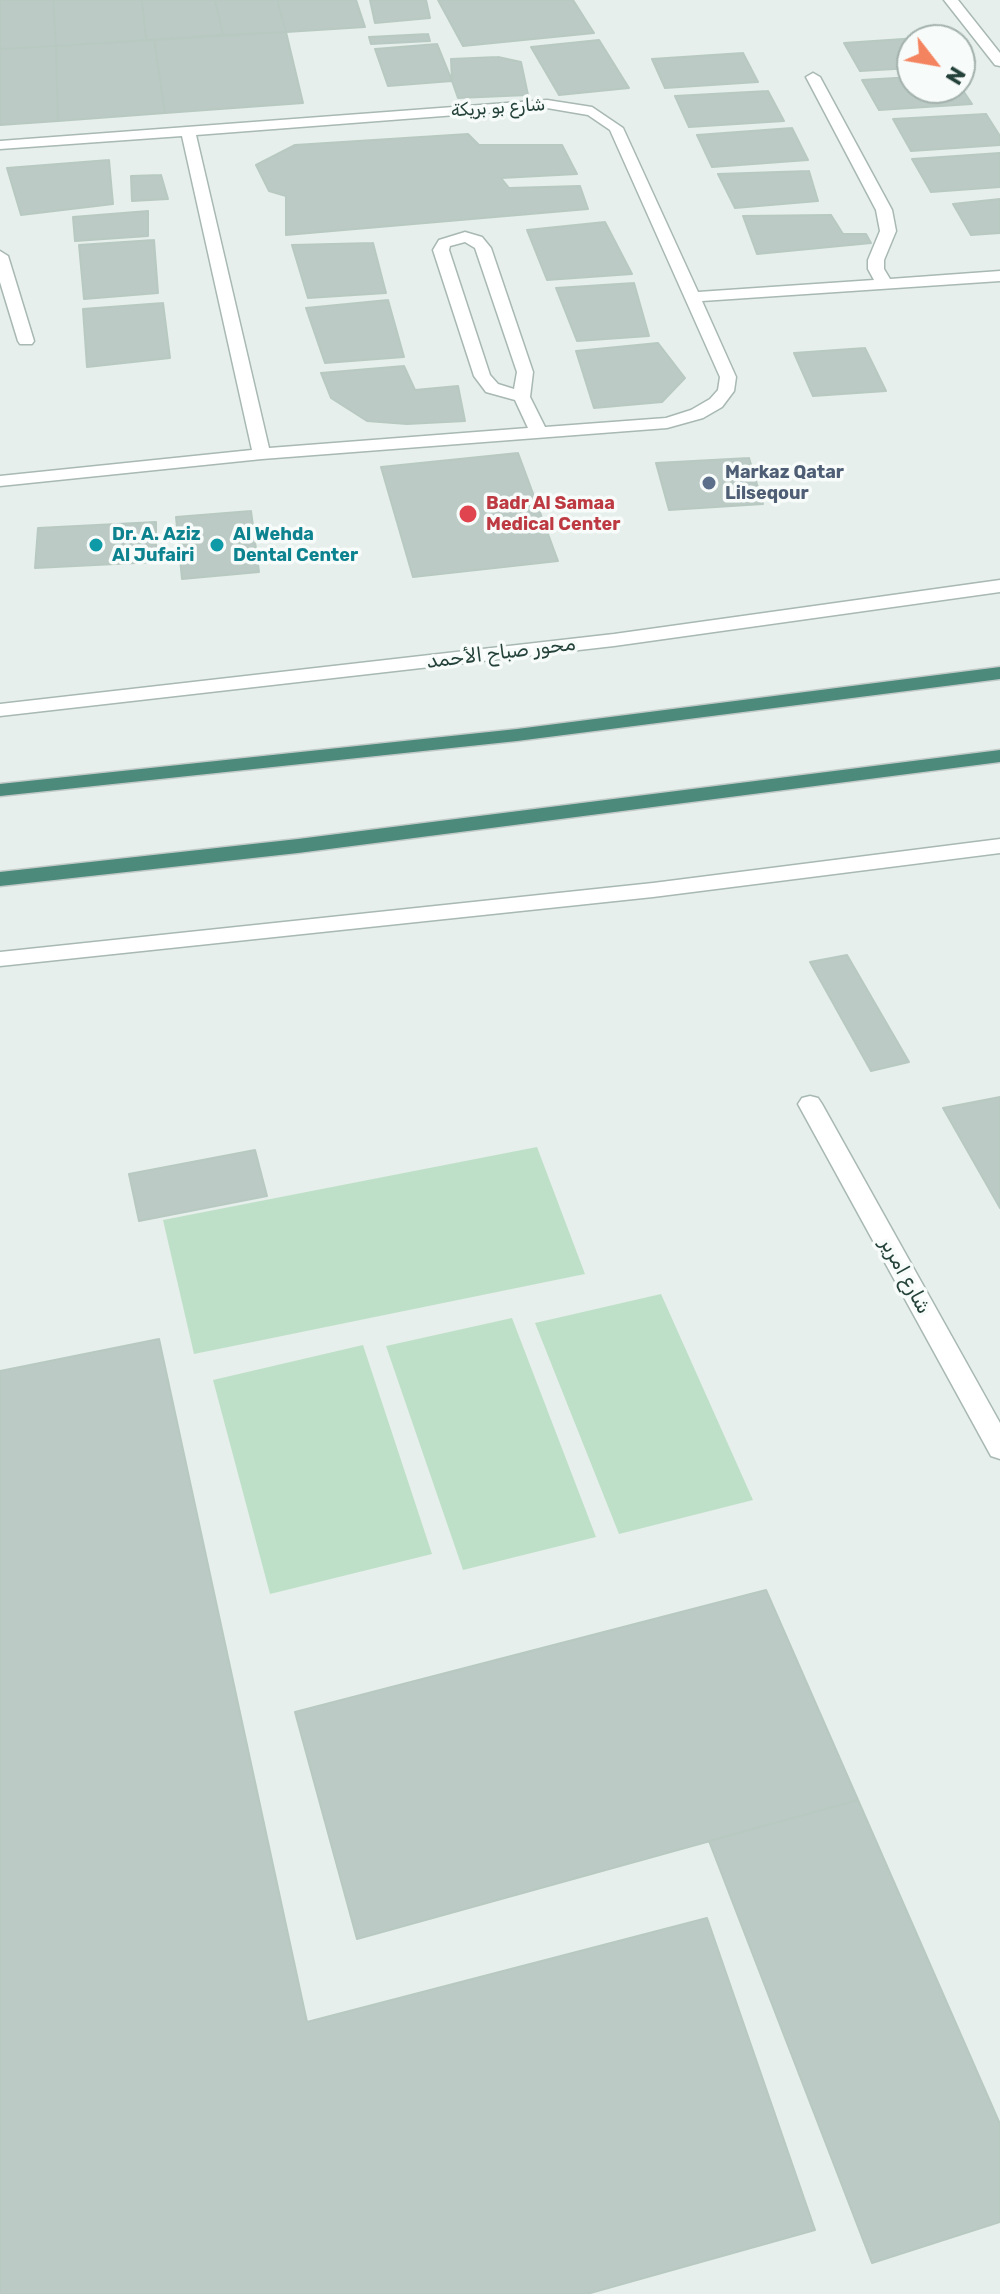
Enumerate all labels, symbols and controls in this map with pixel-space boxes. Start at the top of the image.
north arrow [896,24,976,104]
text: N [940,62,971,89]
street label: شارع بو بريكة [450,94,546,122]
place label: Markaz Qatar Lilseqour [725,462,844,504]
marker: Markaz Qatar Lilseqour [700,474,718,492]
place label: Badr Al Samaa Medical Center [486,493,620,536]
marker: Badr Al Samaa Medical Center [457,503,479,525]
place label: Dr. A. Aziz Al Jufairi [112,524,201,566]
place label: Al Wehda Dental Center [233,524,358,566]
marker: Dr. A. Aziz Al Jufairi [87,536,105,554]
marker: Al Wehda Dental Center [208,536,226,554]
street label: محور صباح الأحمد [425,632,577,674]
street label: شارع امرير [874,1234,936,1318]

